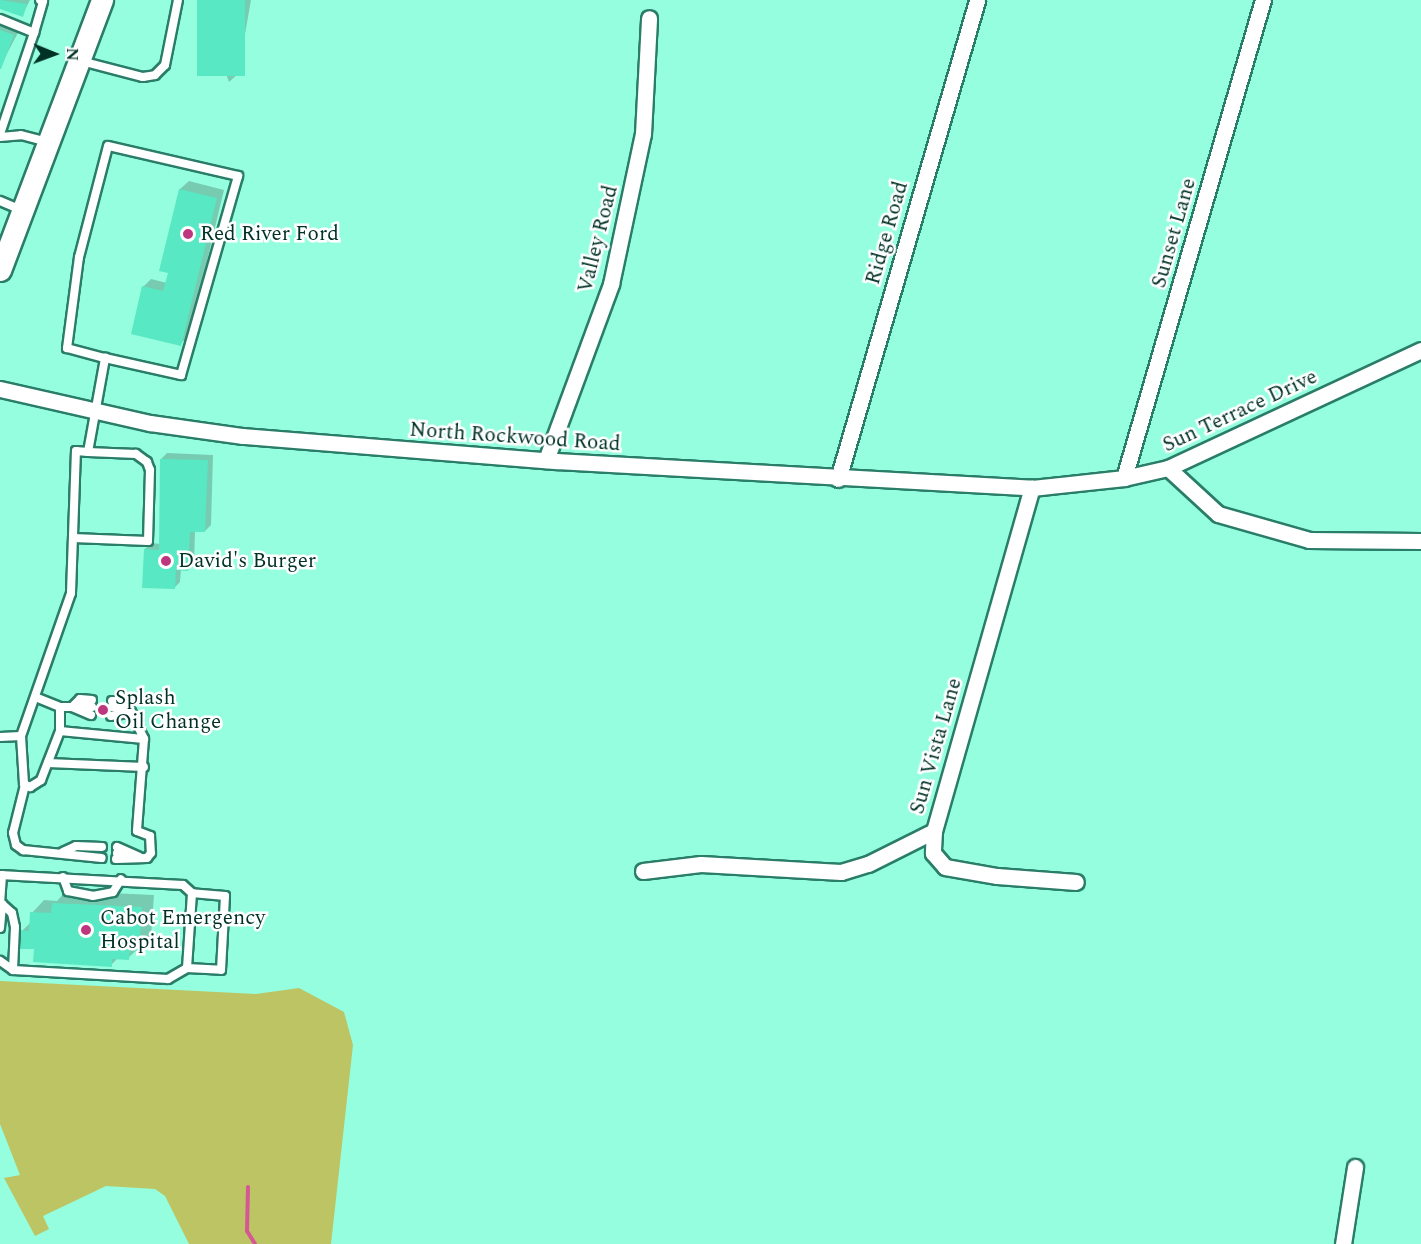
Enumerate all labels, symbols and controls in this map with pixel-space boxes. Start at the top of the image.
north arrow [24,24,84,84]
text: N [60,48,84,61]
street label: Sunset Lane [1146,175,1202,291]
street label: Ridge Road [860,178,914,288]
street label: Valley Road [572,183,624,295]
place label: Red River Ford [200,221,339,247]
marker: Red River Ford [181,227,195,241]
street label: Sun Terrace Drive [1159,364,1321,458]
street label: North Rockwood Road [409,417,621,457]
place label: David's Burger [178,548,316,574]
marker: David's Burger [159,554,173,568]
street label: Sun Vista Lane [905,675,967,817]
place label: Splash Oil Change [115,685,221,735]
marker: Splash Oil Change [96,703,110,717]
place label: Cabot Emergency Hospital [100,905,265,955]
marker: Cabot Emergency Hospital [77,921,95,939]

